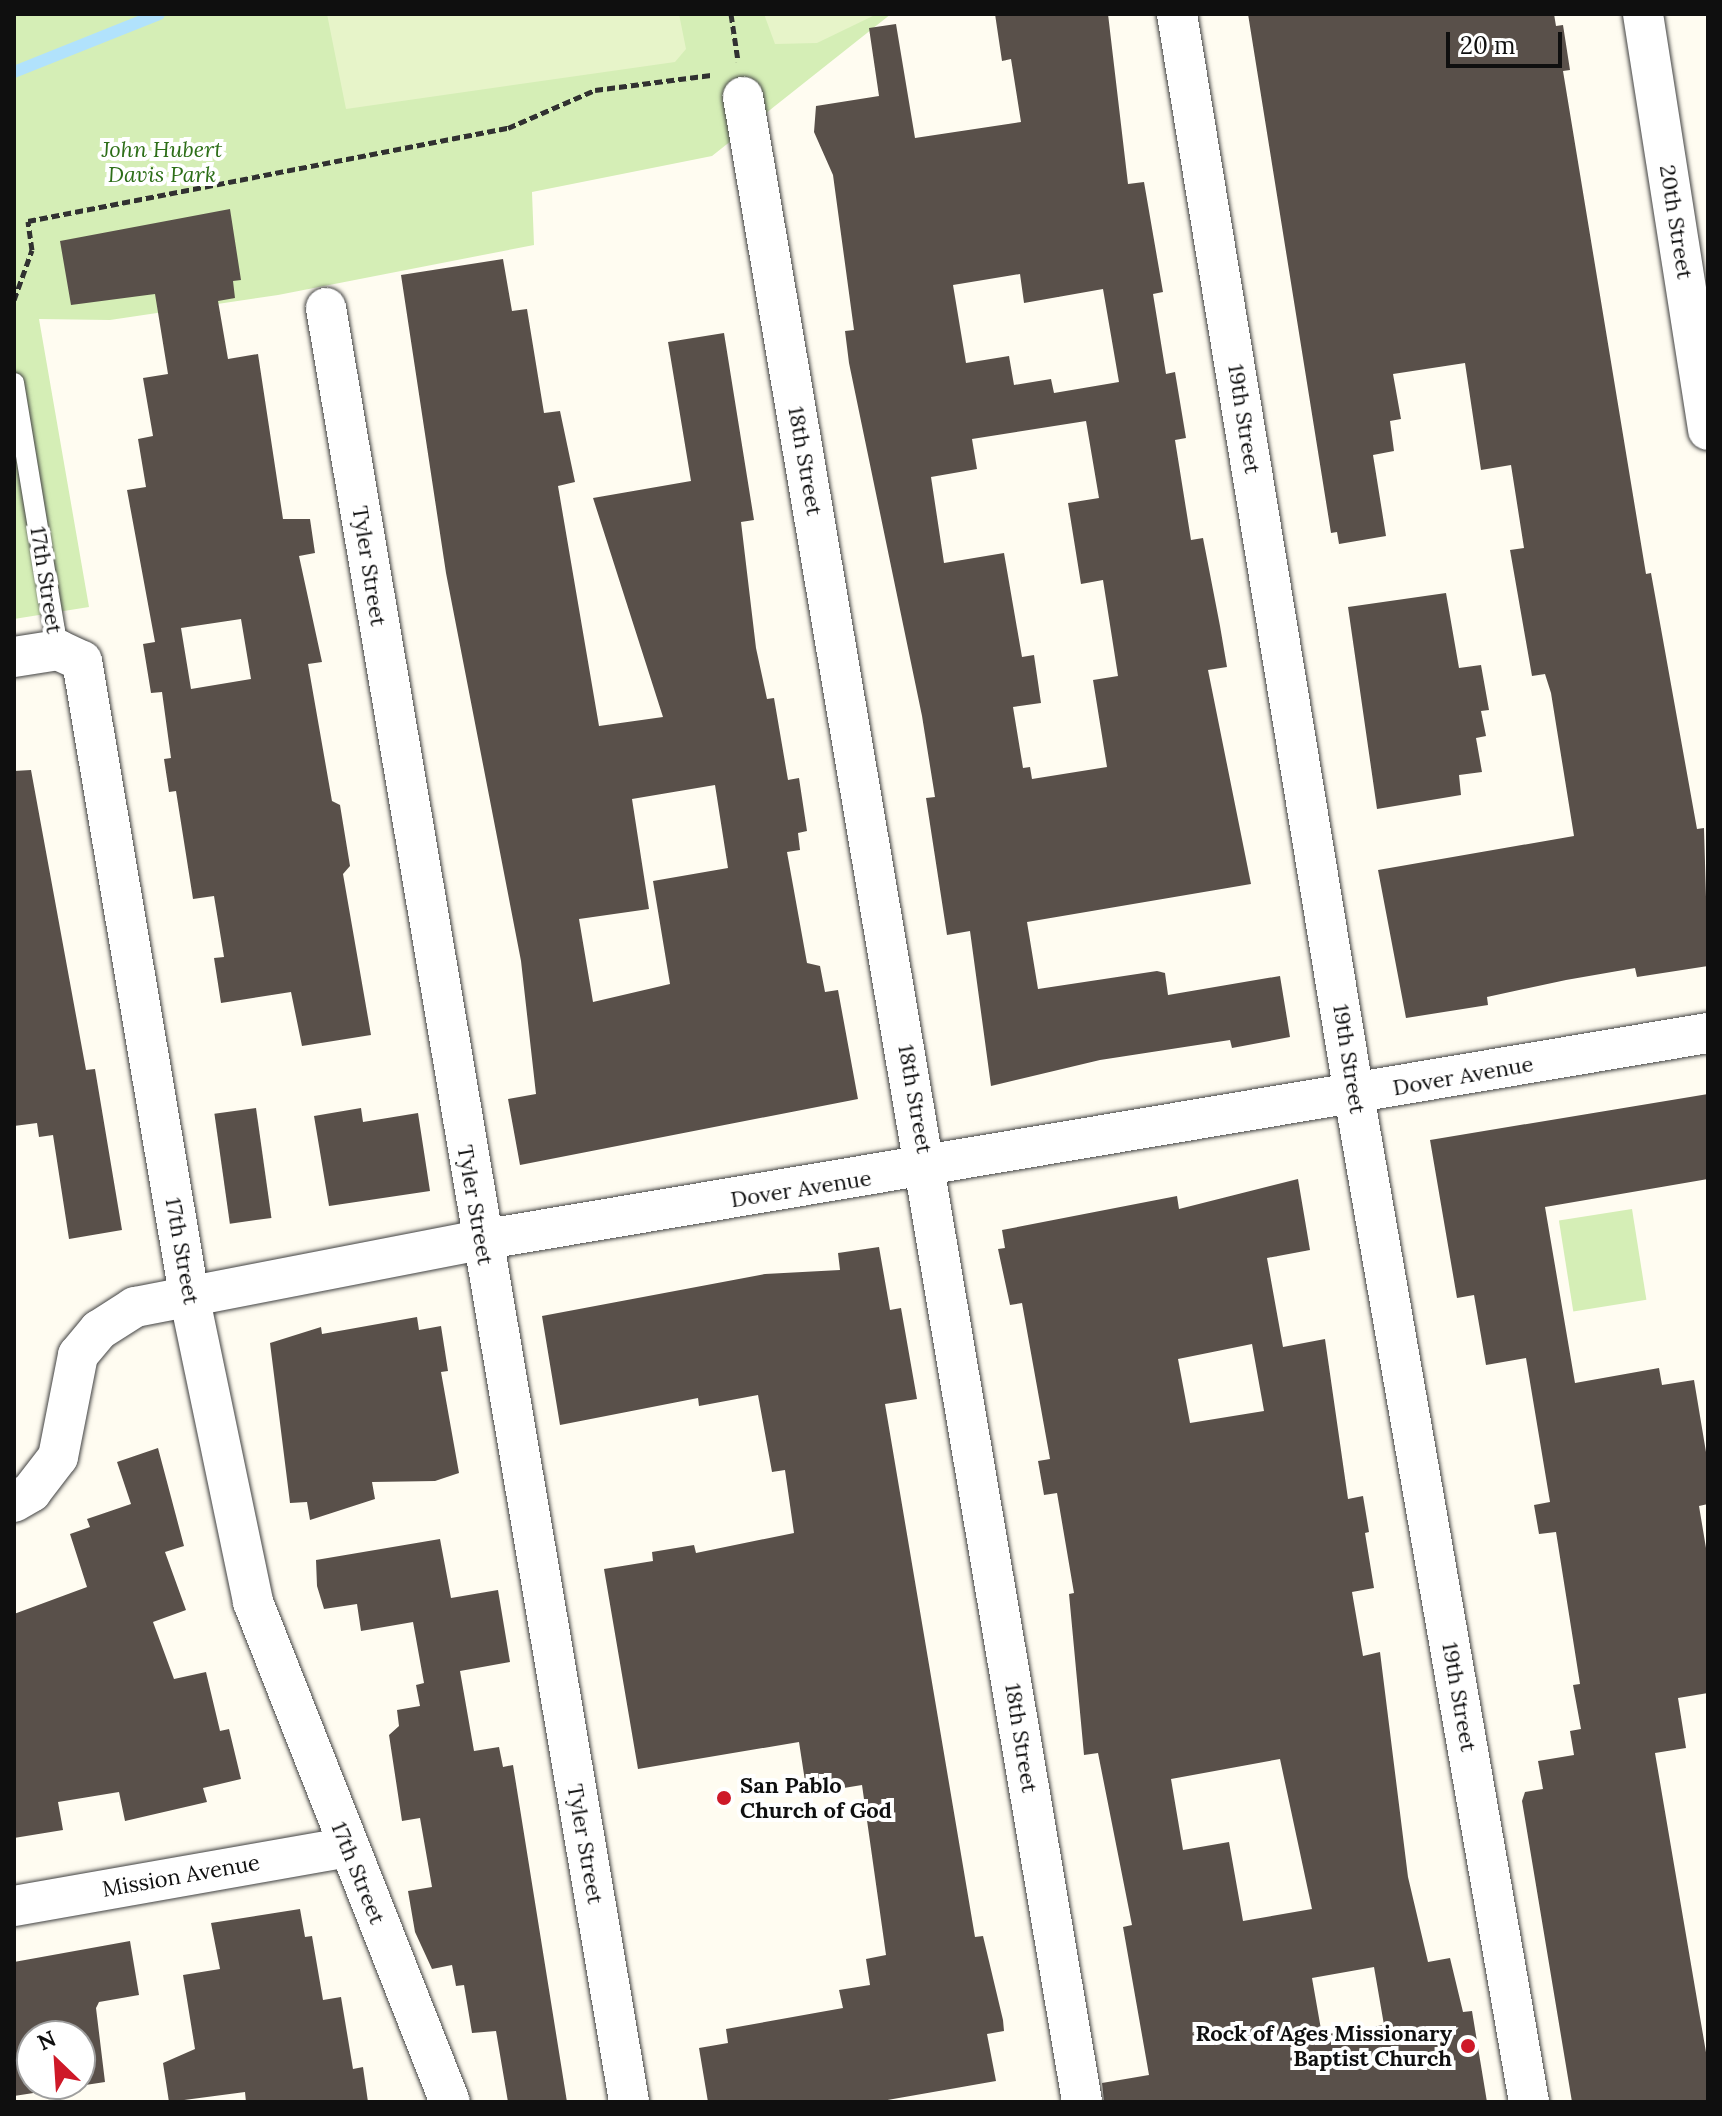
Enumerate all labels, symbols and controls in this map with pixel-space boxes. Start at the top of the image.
scale bar [1450,16,1566,66]
text: 20 m [1460,30,1516,61]
park label: John Hubert Davis Park [102,136,222,188]
street label: 20th Street [1654,163,1698,281]
street label: 19th Street [1222,362,1266,476]
street label: 18th Street [782,404,828,518]
street label: Tyler Street [346,504,392,628]
street label: 17th Street [25,525,67,635]
street label: 19th Street [1327,1002,1371,1116]
street label: 18th Street [892,1042,938,1156]
street label: Dover Avenue [1391,1051,1535,1101]
street label: Tyler Street [451,1143,499,1267]
street label: Dover Avenue [729,1165,873,1213]
street label: 17th Street [160,1196,204,1306]
street label: 19th Street [1436,1640,1482,1754]
street label: 18th Street [999,1682,1043,1794]
place label: San Pablo Church of God [740,1772,892,1824]
street label: Tyler Street [561,1782,609,1906]
marker: San Pablo Church of God [715,1789,733,1807]
street label: 17th Street [326,1818,390,1928]
street label: Mission Avenue [100,1849,262,1903]
north arrow [16,2020,96,2100]
place label: Rock of Ages Missionary Baptist Church [1195,2020,1452,2072]
text: N [33,2024,60,2056]
marker: Rock of Ages Missionary Baptist Church [1459,2037,1477,2055]

